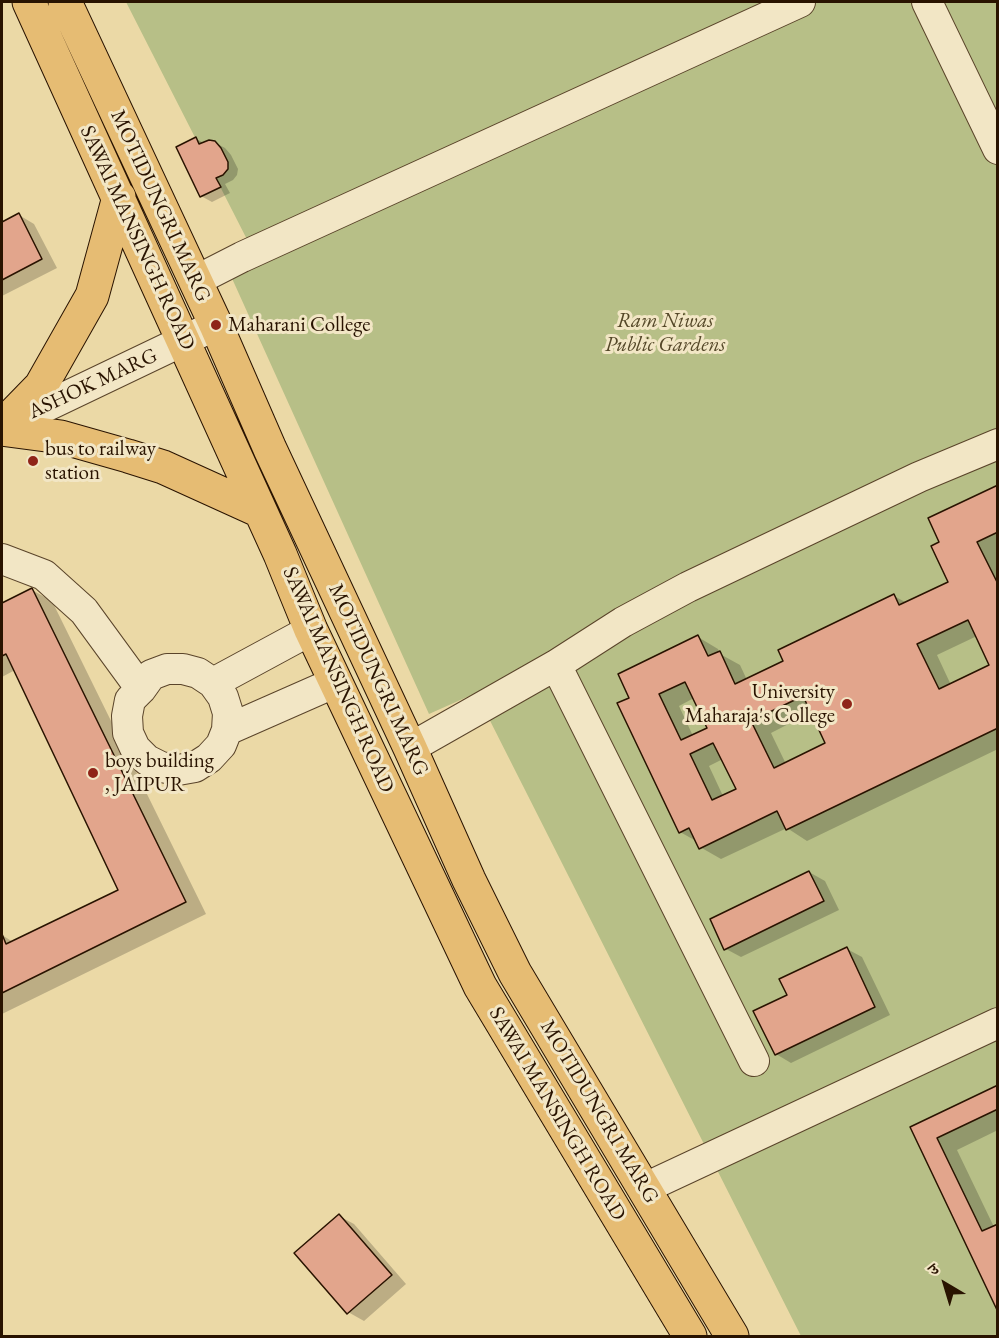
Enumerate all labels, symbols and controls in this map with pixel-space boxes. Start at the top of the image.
street label: MOTIDUNGRI MARG [104,106,216,306]
street label: SAWAI MANSINGH ROAD [74,122,200,354]
park label: Ram Niwas Public Gardens [605,308,725,358]
place label: Maharani College [228,312,370,338]
marker: Maharani College [209,318,223,332]
street label: ASHOK MARG [24,343,162,425]
place label: bus to railway station [45,436,156,486]
marker: bus to railway station [26,454,40,468]
street label: SAWAI MANSINGH ROAD [277,563,399,797]
street label: MOTIDUNGRI MARG [322,580,434,780]
place label: University Maharaja's College [685,679,835,729]
marker: University Maharaja's College [840,697,854,711]
place label: boys building , JAIPUR [105,748,214,798]
marker: boys building , JAIPUR [86,766,100,780]
street label: SAWAI MANSINGH ROAD [483,1003,631,1225]
street label: MOTIDUNGRI MARG [534,1016,664,1208]
north arrow [915,1254,975,1314]
text: उ [924,1259,943,1280]

